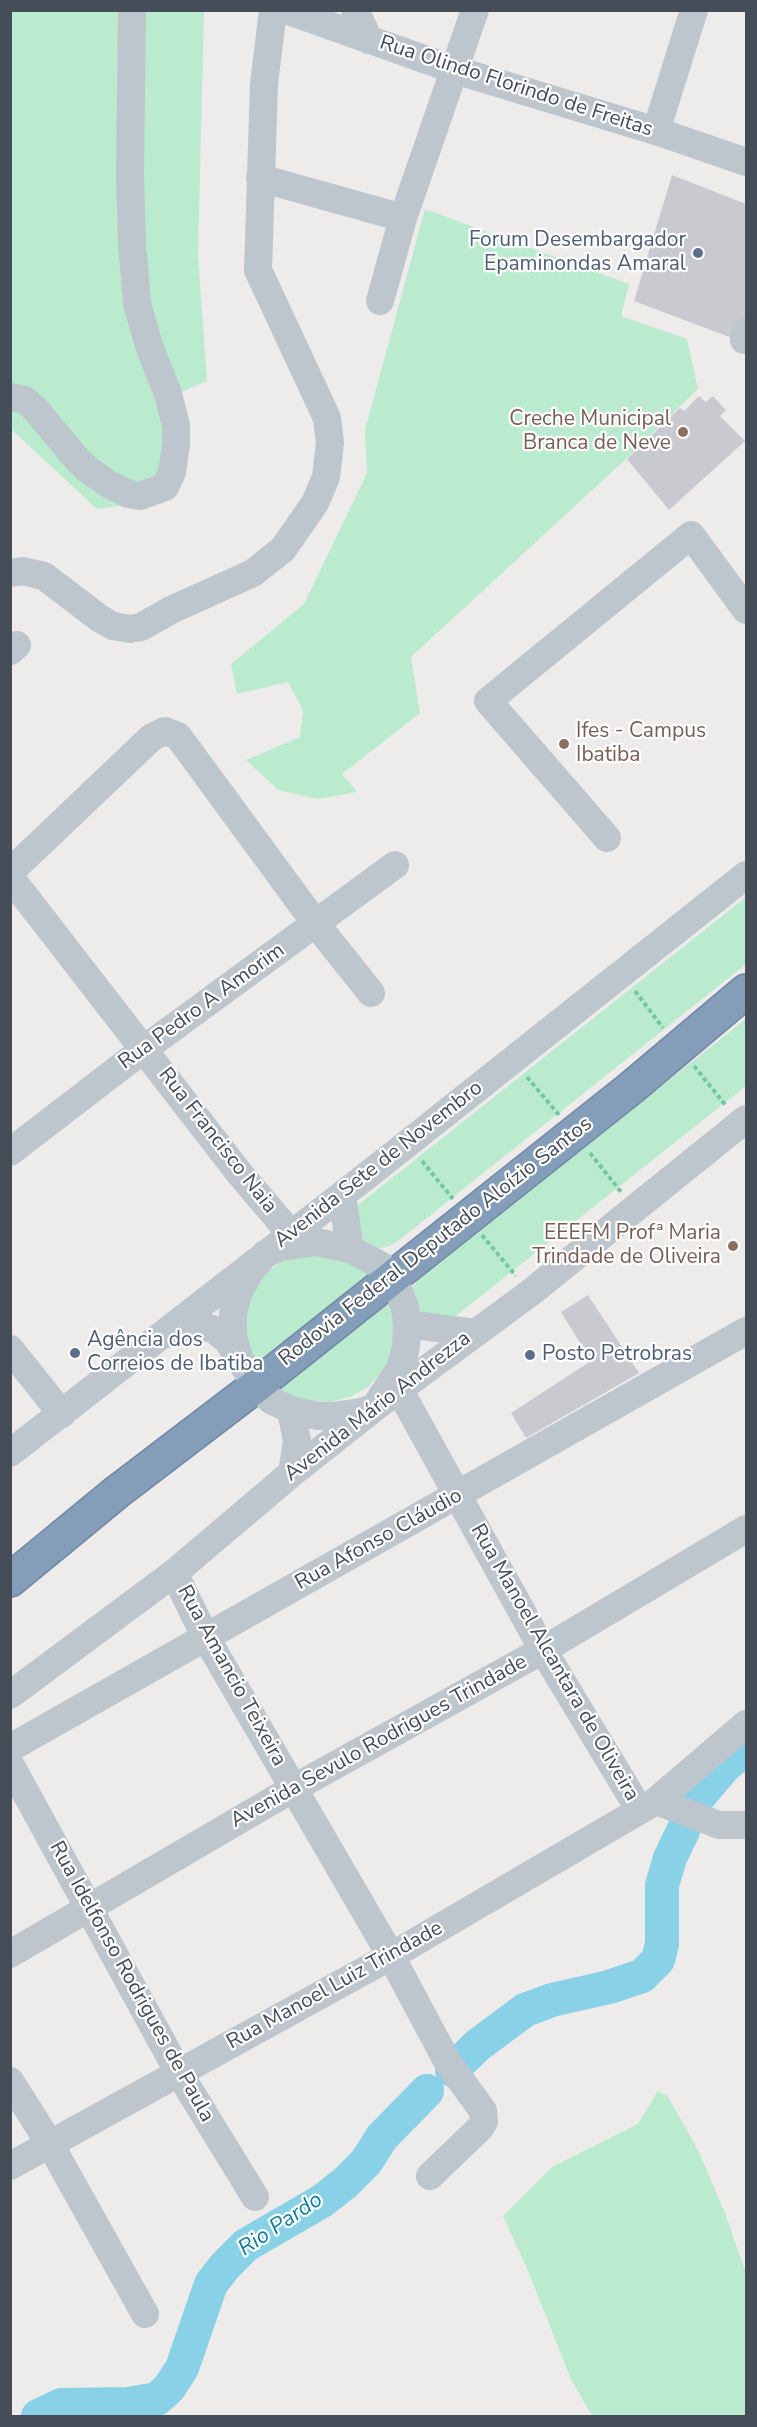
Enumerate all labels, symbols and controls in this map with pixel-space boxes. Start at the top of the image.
street label: Rua Olindo Florindo de Freitas [376,31,656,143]
place label: Forum Desembargador Epaminondas Amaral [469,228,686,278]
marker: Forum Desembargador Epaminondas Amaral [691,246,705,260]
place label: Creche Municipal Branca de Neve [509,407,671,457]
marker: Creche Municipal Branca de Neve [676,425,690,439]
place label: Ifes - Campus Ibatiba [576,719,706,769]
marker: Ifes - Campus Ibatiba [557,737,571,751]
street label: Rua Pedro A Amorim [114,938,290,1076]
street label: Rua Francisco Naia [152,1063,282,1219]
street label: Avenida Sete de Novembro [270,1076,488,1254]
street label: Rodovia Federal Deputado Aloízio Santos [274,1112,598,1372]
place label: EEEFM Profª Maria Trindade de Oliveira [532,1221,721,1271]
marker: EEEFM Profª Maria Trindade de Oliveira [726,1239,740,1253]
street label: Avenida Mário Andrezza [280,1327,476,1487]
place label: Agência dos Correios de Ibatiba [87,1328,263,1378]
place label: Posto Petrobras [542,1342,692,1368]
marker: Agência dos Correios de Ibatiba [68,1346,82,1360]
marker: Posto Petrobras [523,1348,537,1362]
street label: Rua Afonso Cláudio [291,1484,467,1596]
street label: Rua Manoel Alcantara de Oliveira [464,1520,644,1806]
street label: Rua Amancio Teixeira [171,1581,291,1771]
street label: Avenida Sevulo Rodrigues Trindade [226,1650,532,1834]
street label: Rua Idelfonso Rodrigues de Paula [43,1837,219,2127]
street label: Rua Manoel Luiz Trindade [223,1916,447,2056]
water label: Rio Pardo [234,2187,328,2263]

